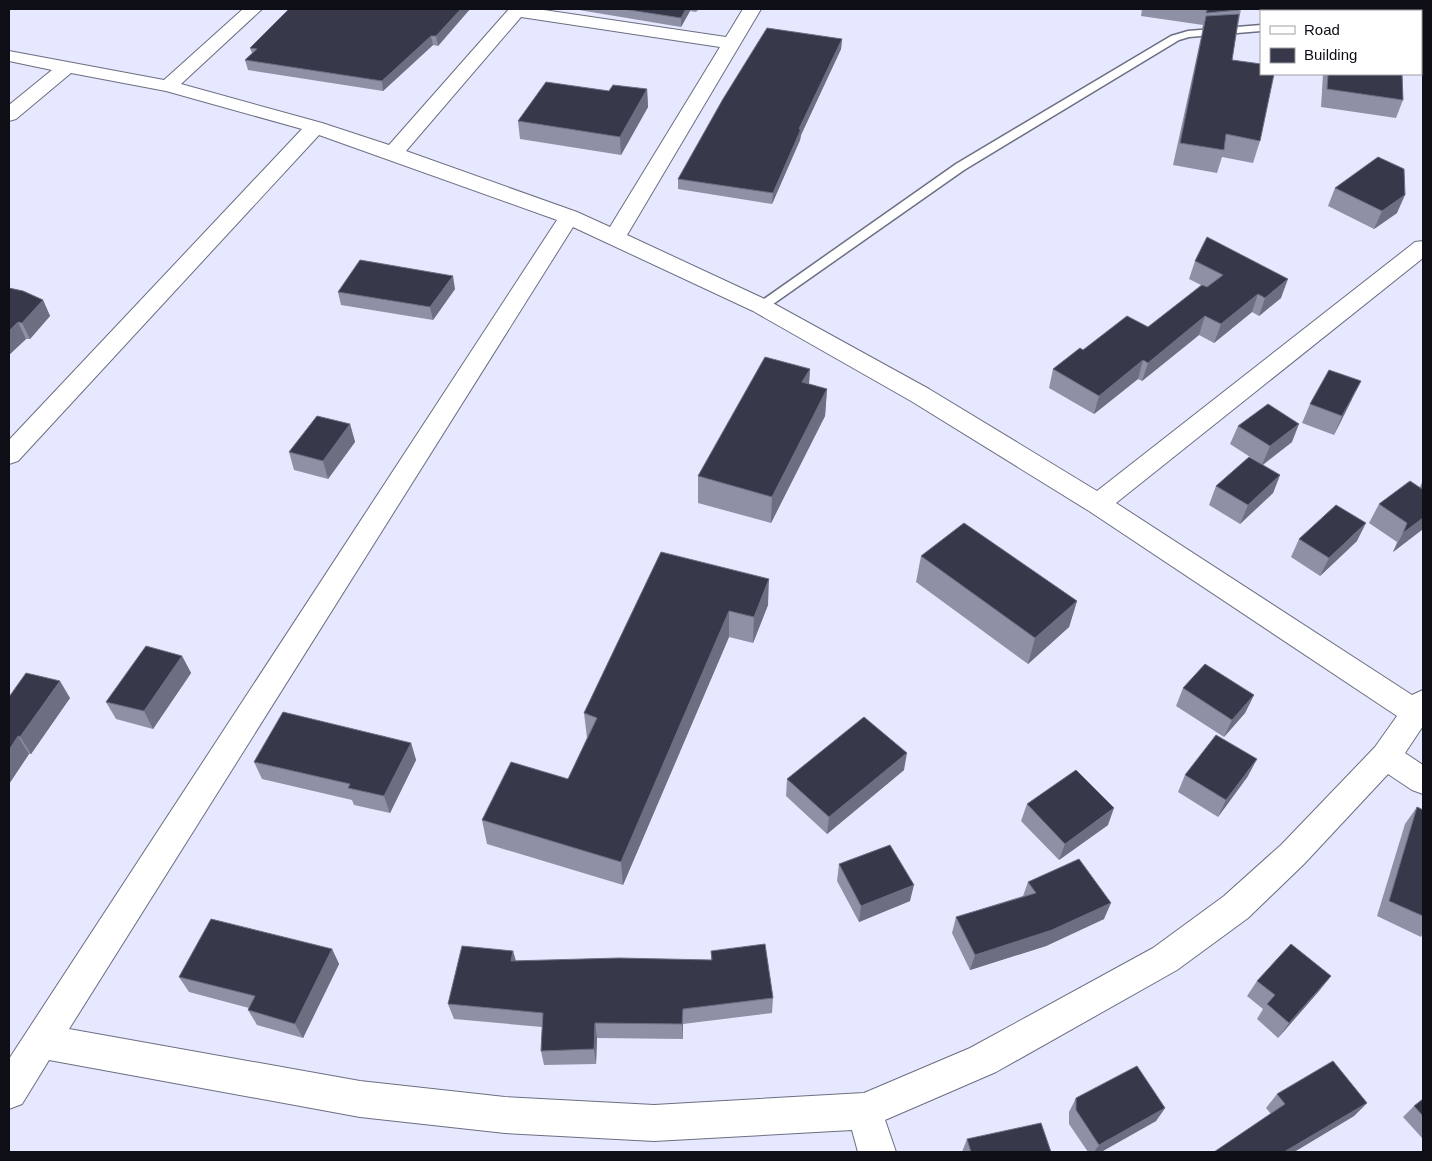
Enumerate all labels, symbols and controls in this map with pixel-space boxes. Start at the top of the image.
legend [1260,10,1422,75]
text: Road [1304,21,1340,38]
text: Building [1304,46,1357,63]

